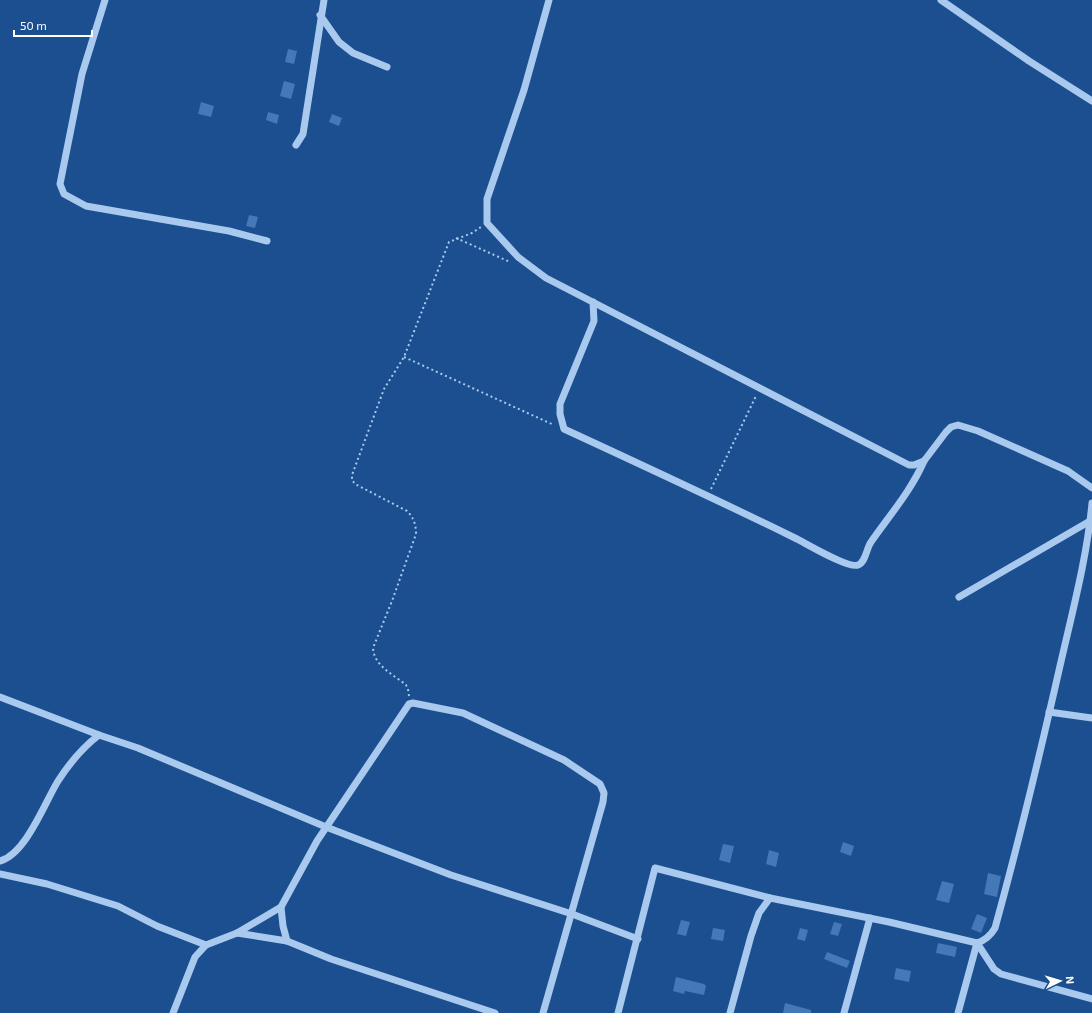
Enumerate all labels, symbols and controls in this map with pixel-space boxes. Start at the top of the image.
scale bar [14,12,92,38]
text: 50 m [20,18,47,32]
north arrow [1040,961,1080,1001]
text: N [1064,976,1077,985]

